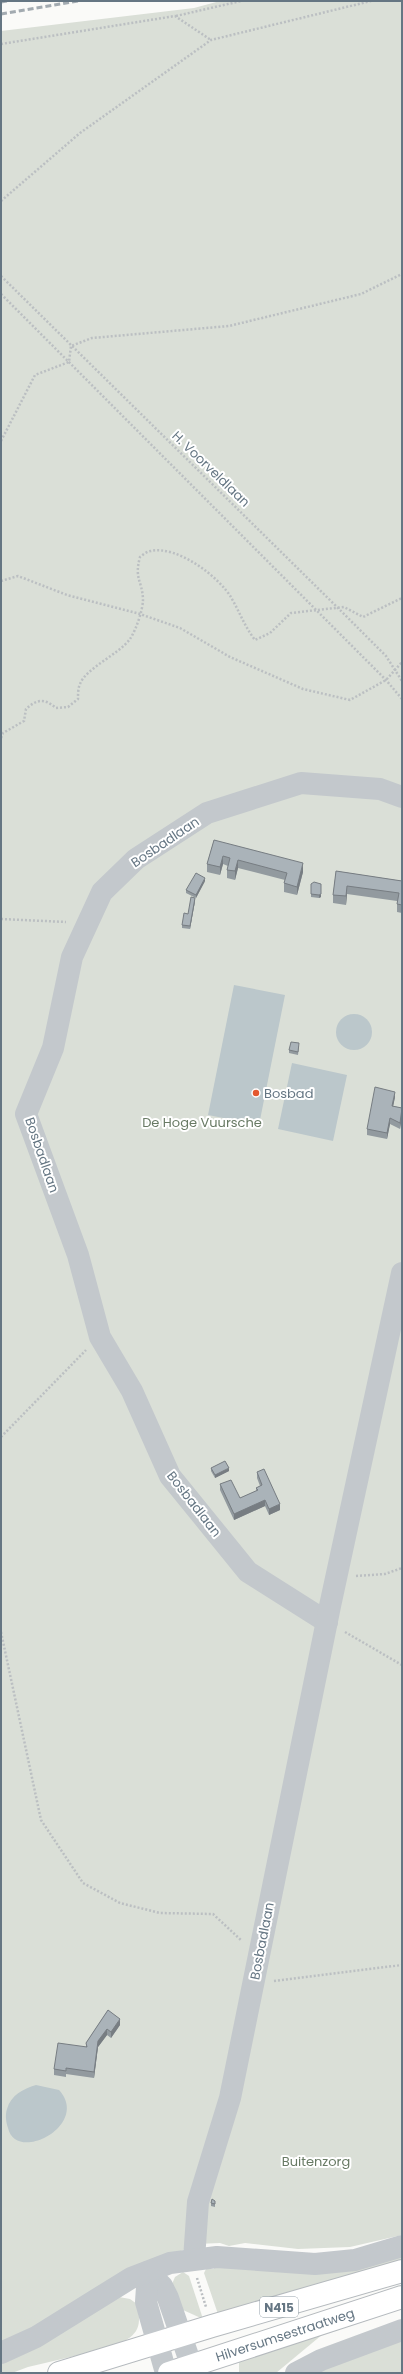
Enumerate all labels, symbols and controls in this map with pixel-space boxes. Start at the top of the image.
street label: H. Voorveldlaan [168,427,254,511]
street label: Bosbadlaan [127,812,203,872]
place label: Bosbad [264,1084,313,1103]
marker: Bosbad [251,1088,261,1098]
park label: De Hoge Vuursche [142,1113,262,1132]
street label: Bosbadlaan [20,1115,64,1195]
street label: Bosbadlaan [162,1467,226,1541]
street label: Bosbadlaan [245,1901,279,1981]
park label: Buitenzorg [282,2152,350,2171]
road number: N415 [260,2297,298,2317]
street label: Hilversumsestraatweg [213,2304,357,2366]

